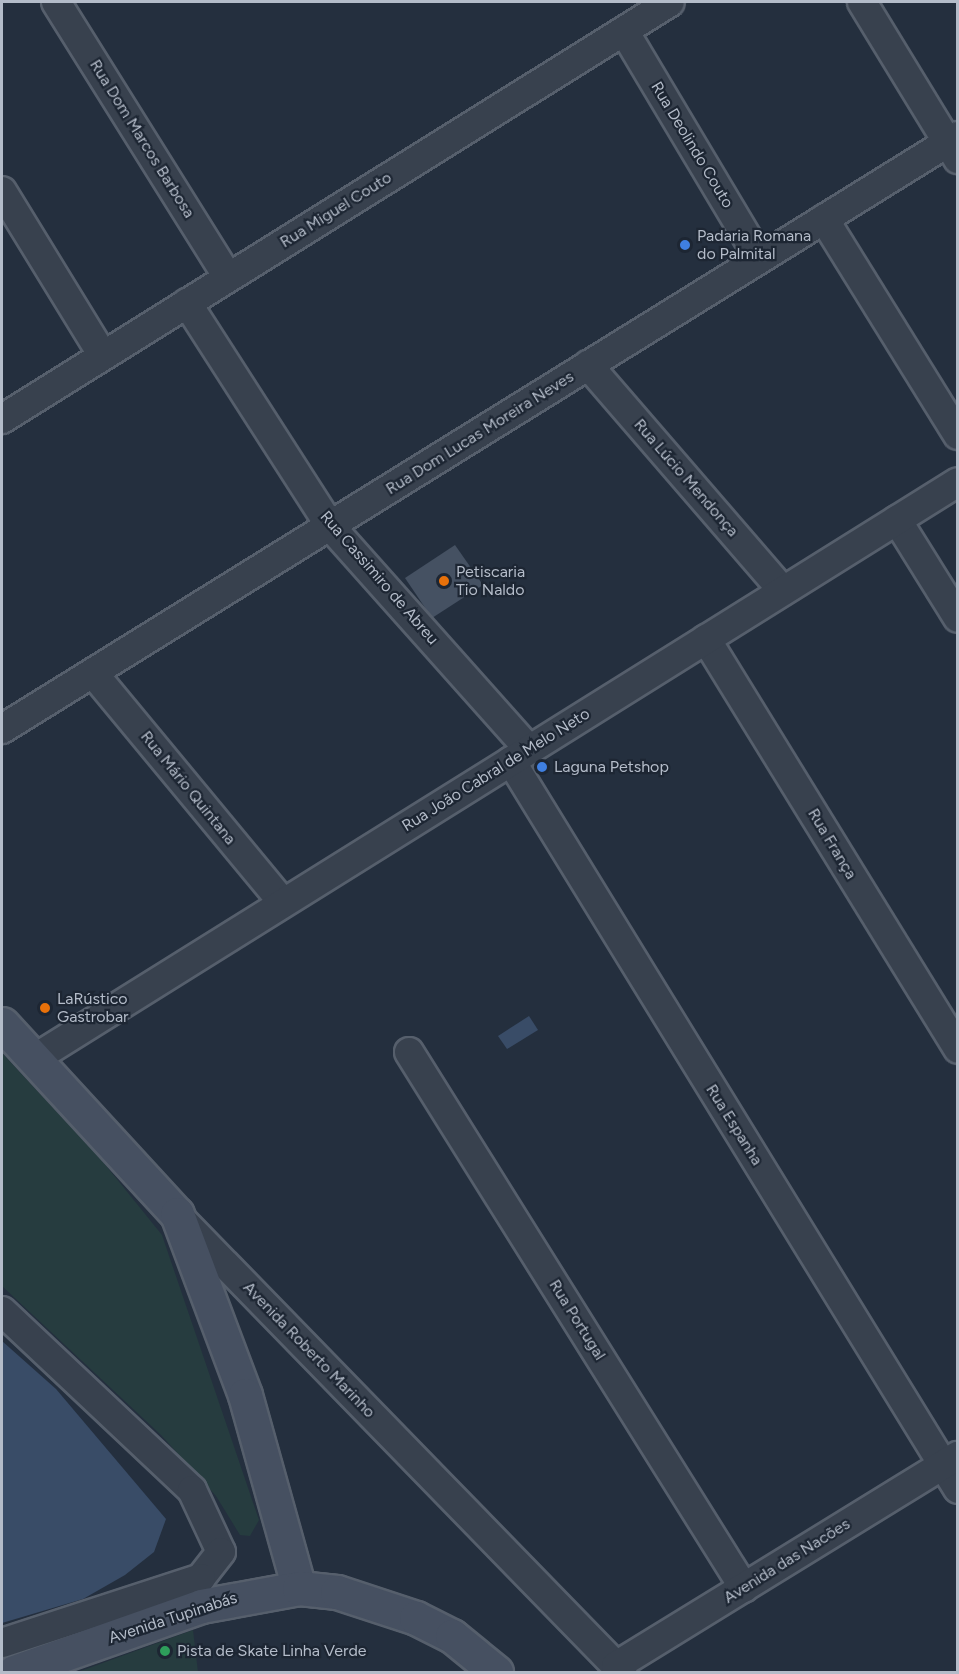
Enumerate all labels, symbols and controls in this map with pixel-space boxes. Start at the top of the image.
street label: Rua Dom Marcos Barbosa [85,56,199,222]
street label: Rua Deolindo Couto [647,78,737,212]
street label: Rua Miguel Couto [277,168,395,252]
place label: Padaria Romana do Palmital [697,226,811,264]
marker: Padaria Romana do Palmital [678,238,692,252]
street label: Rua Dom Lucas Moreira Neves [383,367,577,499]
street label: Rua Lúcio Mendonça [630,415,742,541]
street label: Rua Cassimiro de Abreu [316,507,442,649]
place label: Petiscaria Tio Naldo [456,562,525,600]
marker: Petiscaria Tio Naldo [437,574,451,588]
street label: Rua João Cabral de Melo Neto [399,704,593,836]
street label: Rua Mário Quintana [136,727,240,849]
place label: Laguna Petshop [554,757,669,777]
marker: Laguna Petshop [535,760,549,774]
street label: Rua França [803,805,861,883]
place label: LaRústico Gastrobar [57,989,128,1027]
marker: LaRústico Gastrobar [38,1001,52,1015]
street label: Rua Espanha [702,1081,766,1169]
street label: Rua Portugal [545,1276,609,1364]
street label: Avenida Roberto Marinho [239,1278,379,1422]
street label: Avenida das Nacões [720,1514,854,1608]
street label: Avenida Tupinabás [106,1588,240,1648]
place label: Pista de Skate Linha Verde [177,1641,367,1661]
marker: Pista de Skate Linha Verde [158,1644,172,1658]

